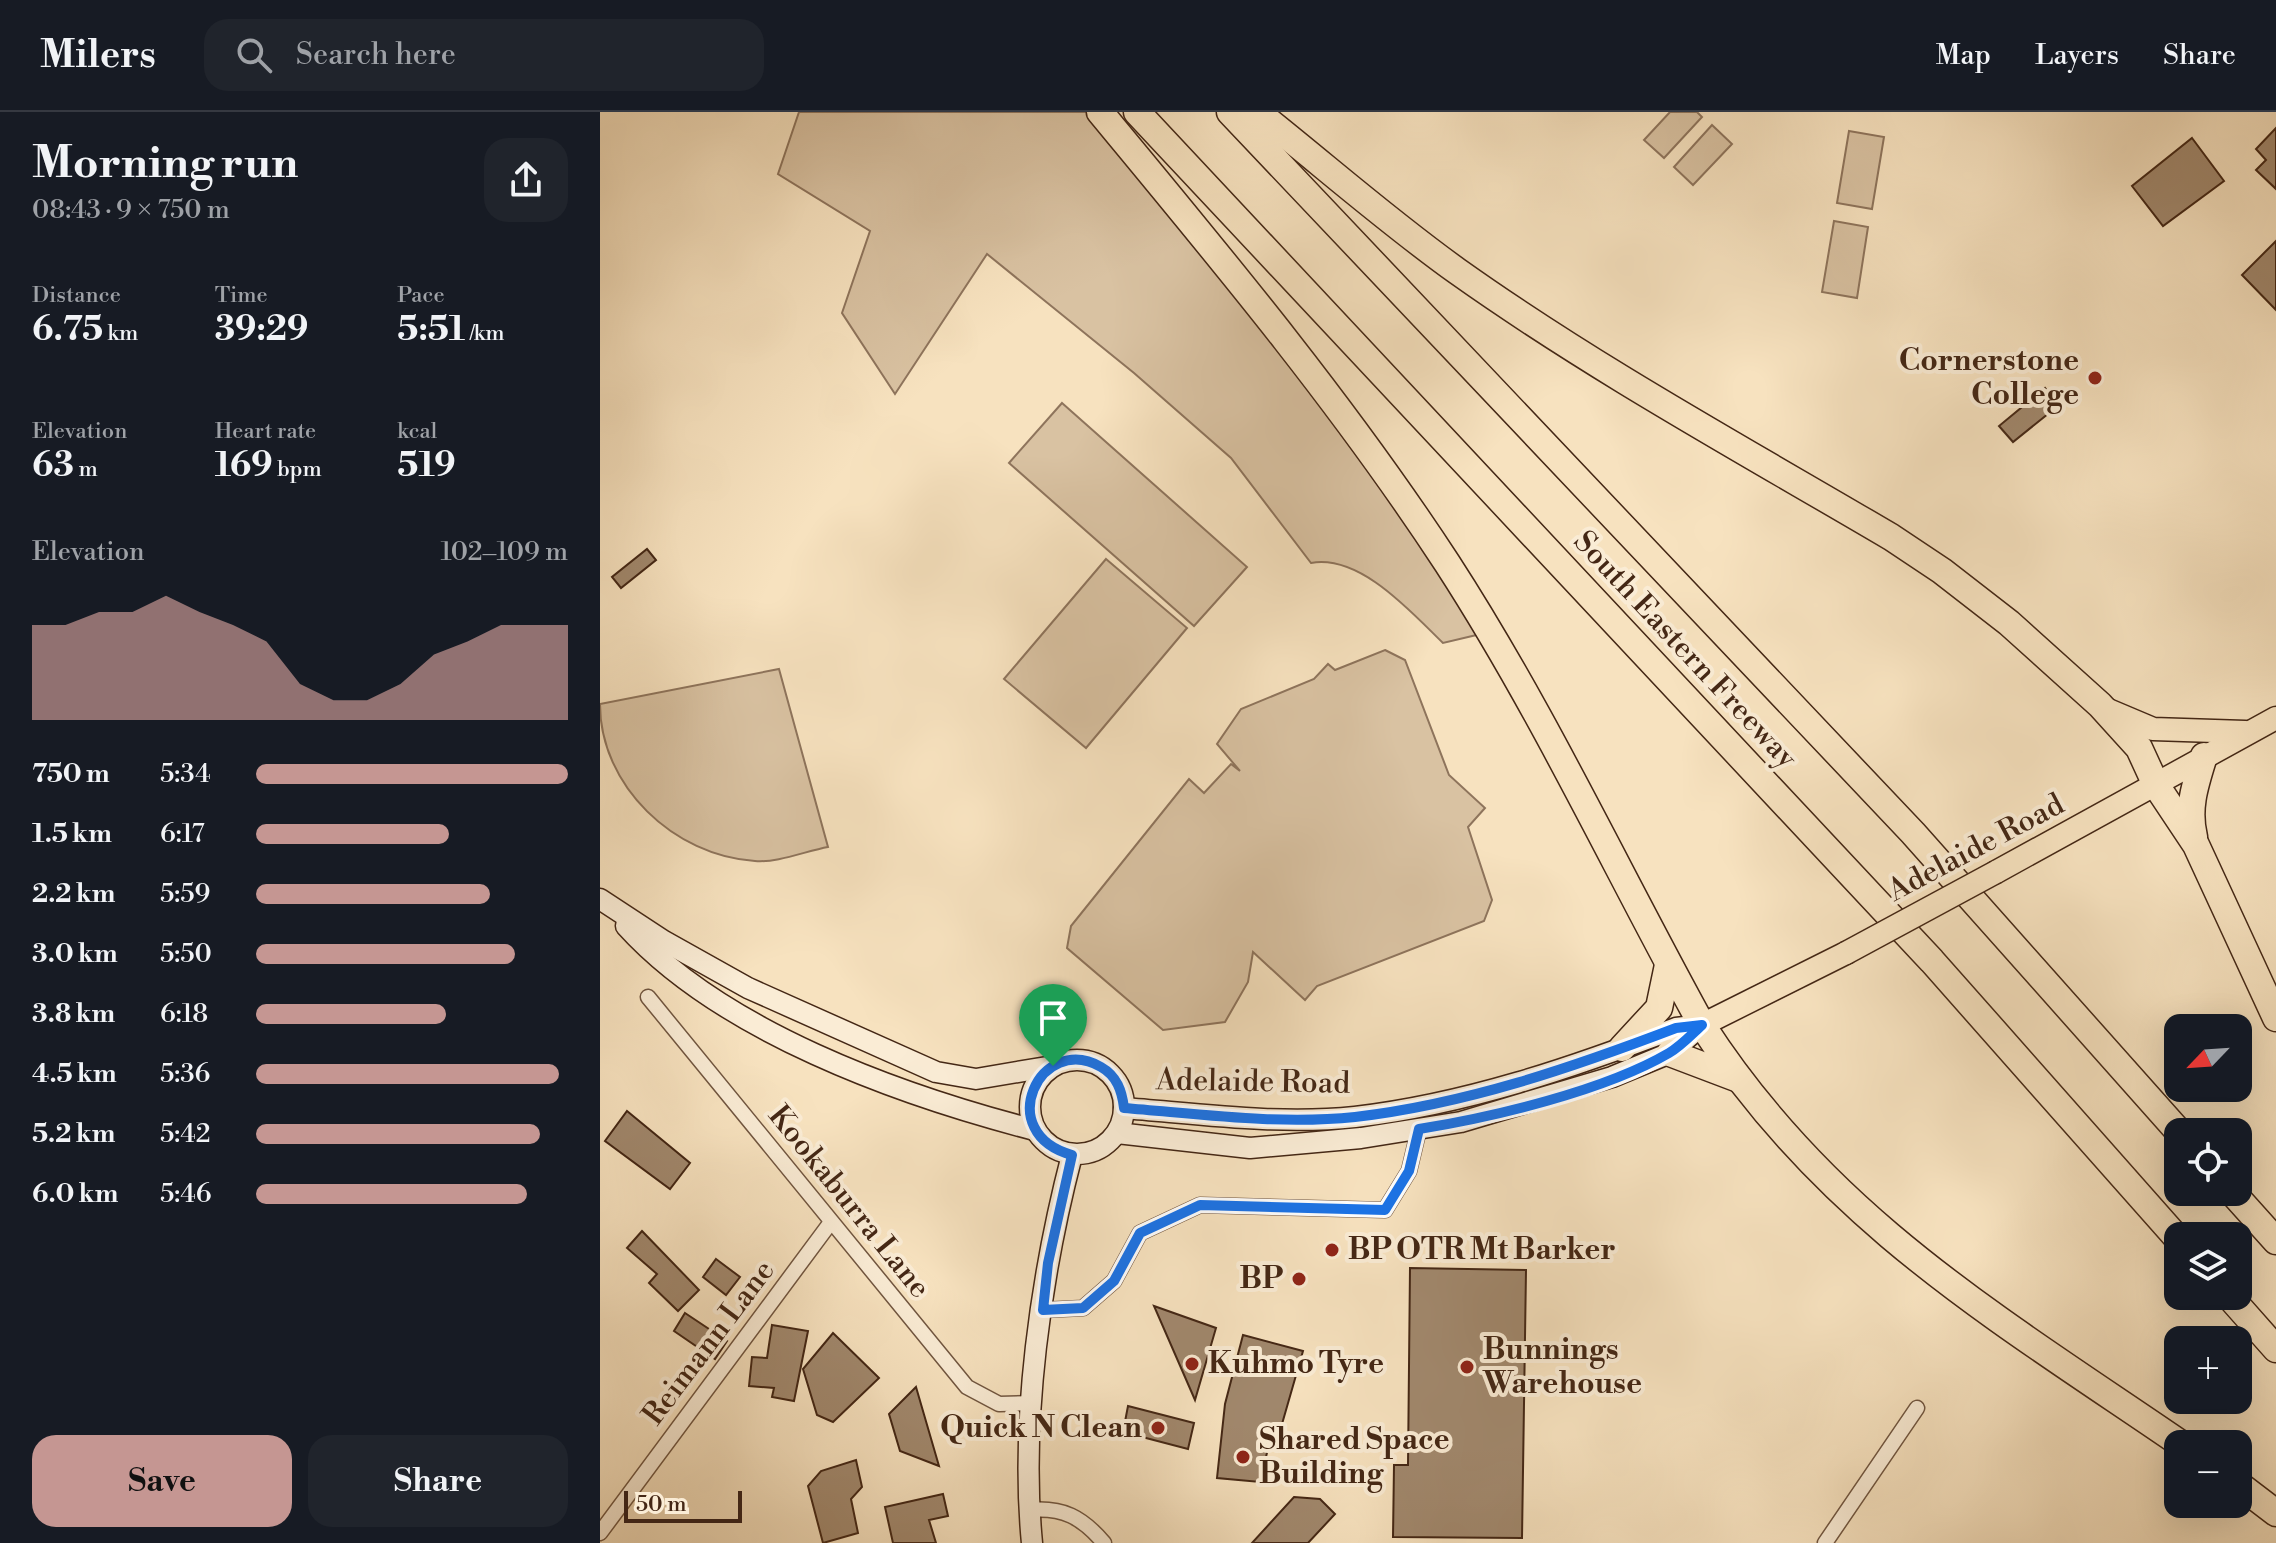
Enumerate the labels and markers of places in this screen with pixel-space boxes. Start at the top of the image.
place label: Cornerstone College [1899,342,2079,414]
marker: Cornerstone College [2086,369,2104,387]
pin [1019,984,1087,1066]
place label: BP OTR Mt Barker [1348,1231,1616,1269]
marker: BP OTR Mt Barker [1323,1241,1341,1259]
place label: BP [1239,1260,1283,1298]
marker: BP [1290,1270,1308,1288]
place label: Bunnings Warehouse [1482,1331,1642,1403]
place label: Kuhmo Tyre [1208,1345,1384,1383]
marker: Kuhmo Tyre [1183,1355,1201,1373]
marker: Bunnings Warehouse [1458,1358,1476,1376]
place label: Quick N Clean [940,1409,1143,1447]
marker: Quick N Clean [1149,1419,1167,1437]
place label: Shared Space Building [1259,1421,1450,1493]
marker: Shared Space Building [1234,1448,1252,1466]

